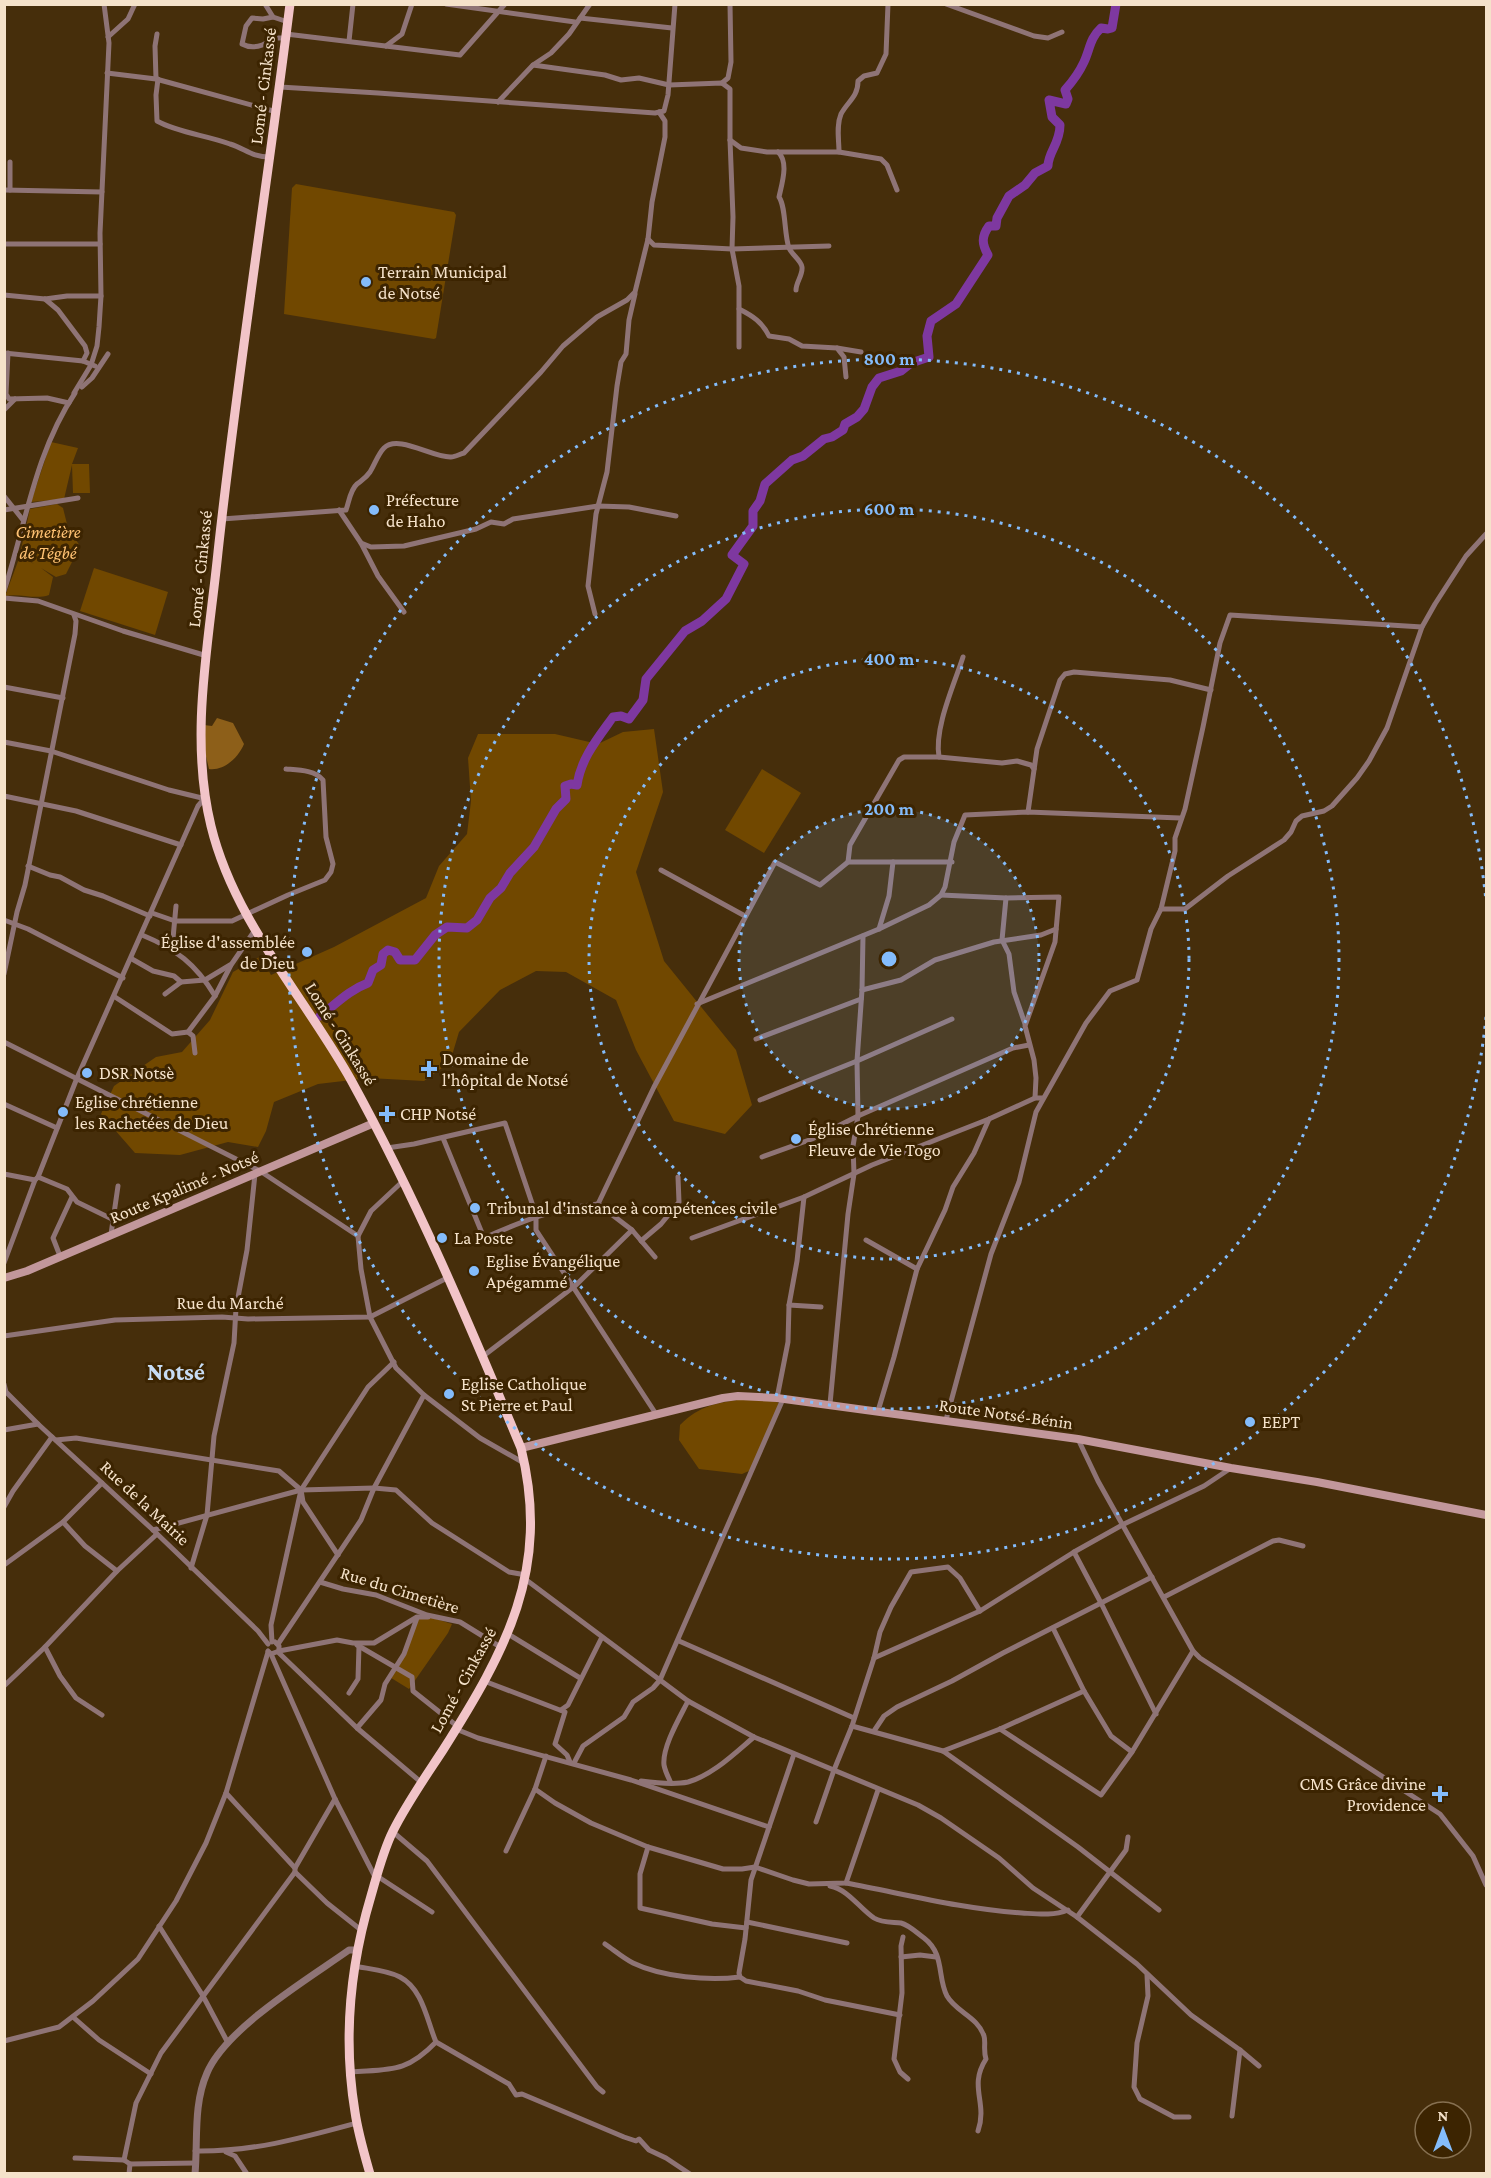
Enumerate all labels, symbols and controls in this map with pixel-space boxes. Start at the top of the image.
street label: Lomé - Cinkassé [246,26,280,146]
place label: Terrain Municipal de Notsé [378,262,507,303]
marker: Terrain Municipal de Notsé [359,275,373,289]
text: 800 m [863,349,915,369]
place label: Préfecture de Haho [386,490,459,531]
text: 600 m [864,499,915,519]
marker: Préfecture de Haho [367,503,381,517]
street label: Lomé - Cinkassé [184,509,216,628]
park label: Cimetière de Tégbé [15,522,81,563]
text: 400 m [864,649,915,669]
text: 200 m [864,799,915,819]
place label: Église d'assemblée de Dieu [161,932,295,973]
marker: Église d'assemblée de Dieu [300,945,314,959]
centre of rings [879,949,899,969]
street label: Lomé - Cinkassé [301,979,381,1089]
place label: Domaine de l'hôpital de Notsé [442,1049,568,1090]
marker: Domaine de l'hôpital de Notsé [420,1060,438,1078]
place label: DSR Notsè [99,1063,174,1083]
marker: DSR Notsè [80,1066,94,1080]
place label: Eglise chrétienne les Rachetées de Dieu [75,1092,229,1133]
place label: CHP Notsé [400,1104,476,1124]
marker: Eglise chrétienne les Rachetées de Dieu [56,1105,70,1119]
marker: CHP Notsé [378,1105,396,1123]
place label: Église Chrétienne Fleuve de Vie Togo [808,1119,941,1160]
marker: Église Chrétienne Fleuve de Vie Togo [789,1132,803,1146]
street label: Route Kpalimé - Notsé [106,1147,262,1227]
place label: Tribunal d'instance à compétences civile [487,1198,777,1218]
marker: Tribunal d'instance à compétences civile [468,1201,482,1215]
place label: La Poste [454,1228,513,1248]
marker: La Poste [435,1231,449,1245]
place label: Eglise Évangélique Apégammé [486,1251,620,1292]
marker: Eglise Évangélique Apégammé [467,1264,481,1278]
street label: Rue du Marché [176,1293,284,1313]
district label: Notsé [147,1358,205,1385]
place label: Eglise Catholique St Pierre et Paul [461,1374,587,1415]
marker: Eglise Catholique St Pierre et Paul [442,1387,456,1401]
street label: Route Notsé-Bénin [938,1395,1075,1433]
place label: EEPT [1262,1412,1301,1432]
marker: EEPT [1243,1415,1257,1429]
street label: Rue de la Mairie [96,1457,194,1550]
street label: Rue du Cimetière [338,1562,462,1618]
street label: Lomé - Cinkassé [426,1624,500,1736]
place label: CMS Grâce divine Providence [1299,1774,1426,1815]
marker: CMS Grâce divine Providence [1431,1785,1449,1803]
north arrow [1413,2100,1473,2160]
text: N [1438,2107,1449,2124]

